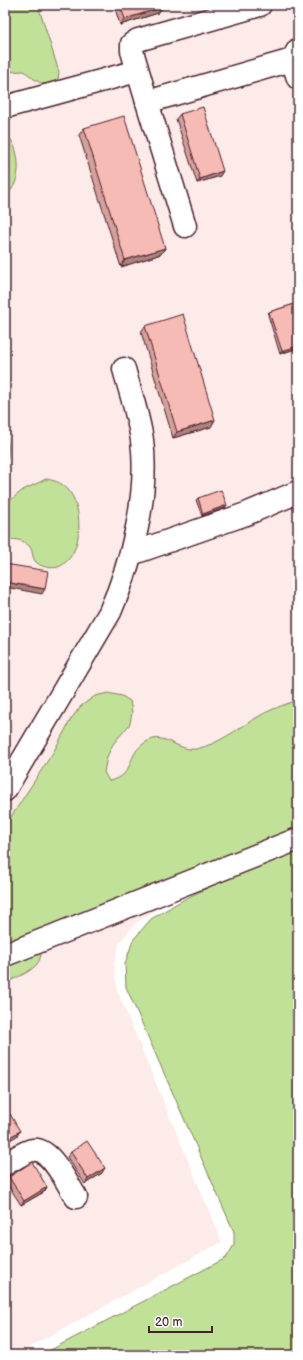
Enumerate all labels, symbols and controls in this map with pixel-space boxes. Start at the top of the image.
scale bar [149,1308,212,1334]
text: 20 m [155,1315,182,1330]

